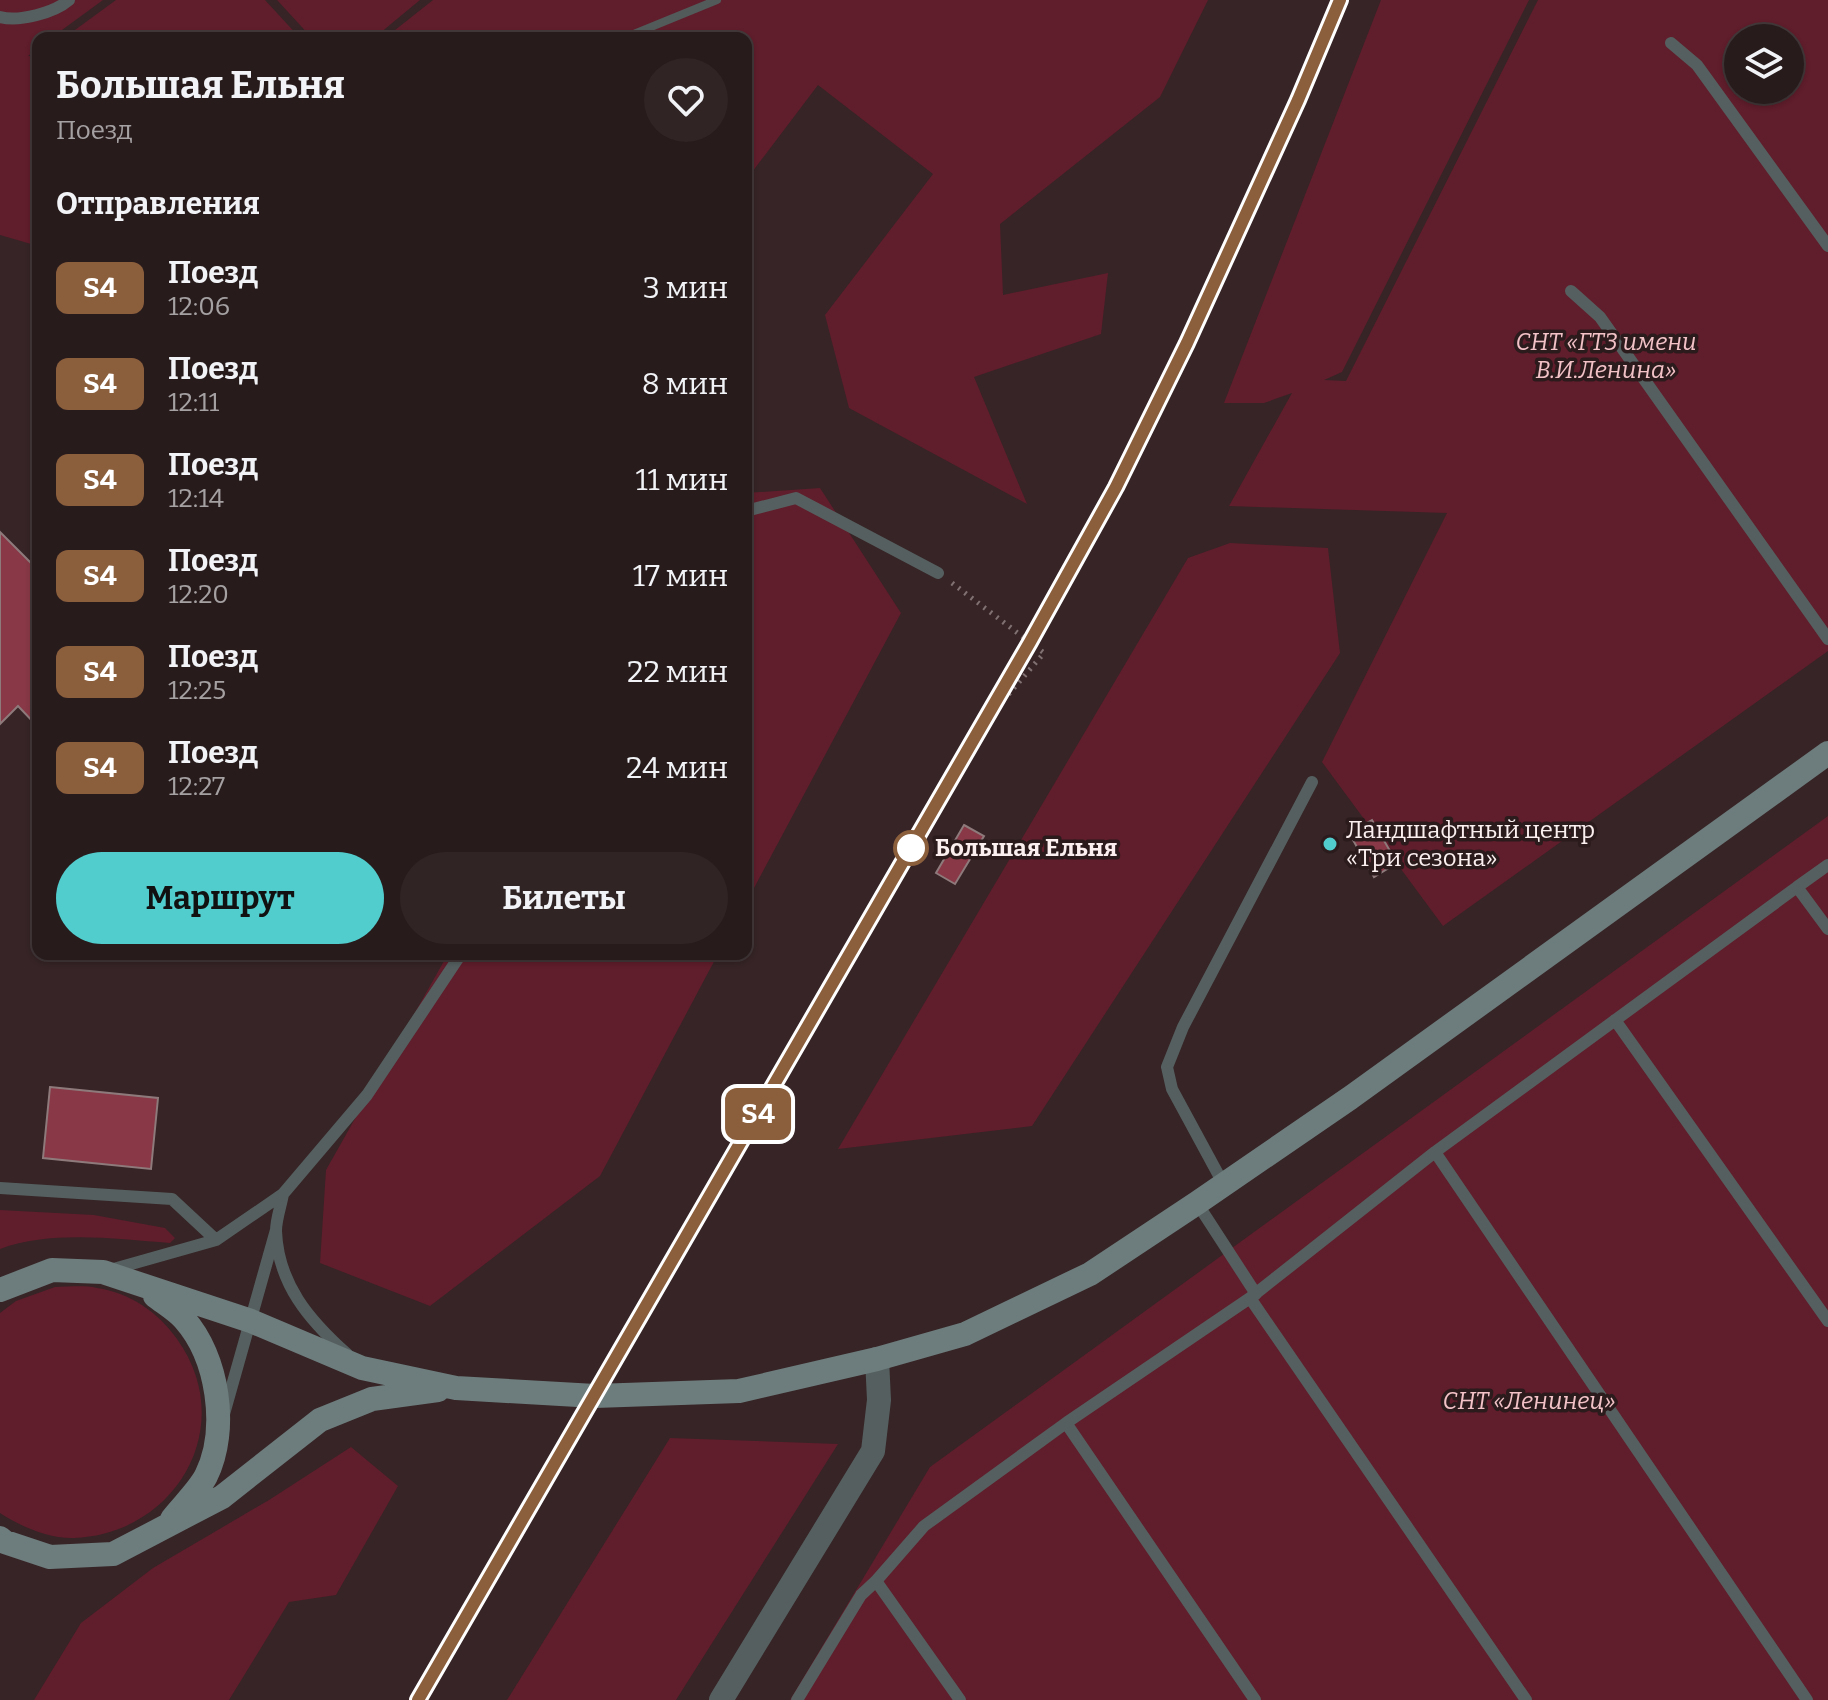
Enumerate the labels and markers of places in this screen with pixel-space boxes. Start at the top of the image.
place label: Ландшафтный центр «Три сезона» [1346,816,1595,872]
marker: Большая Ельня [894,831,928,865]
place label: Большая Ельня [935,834,1118,862]
marker: Ландшафтный центр «Три сезона» [1321,835,1339,853]

